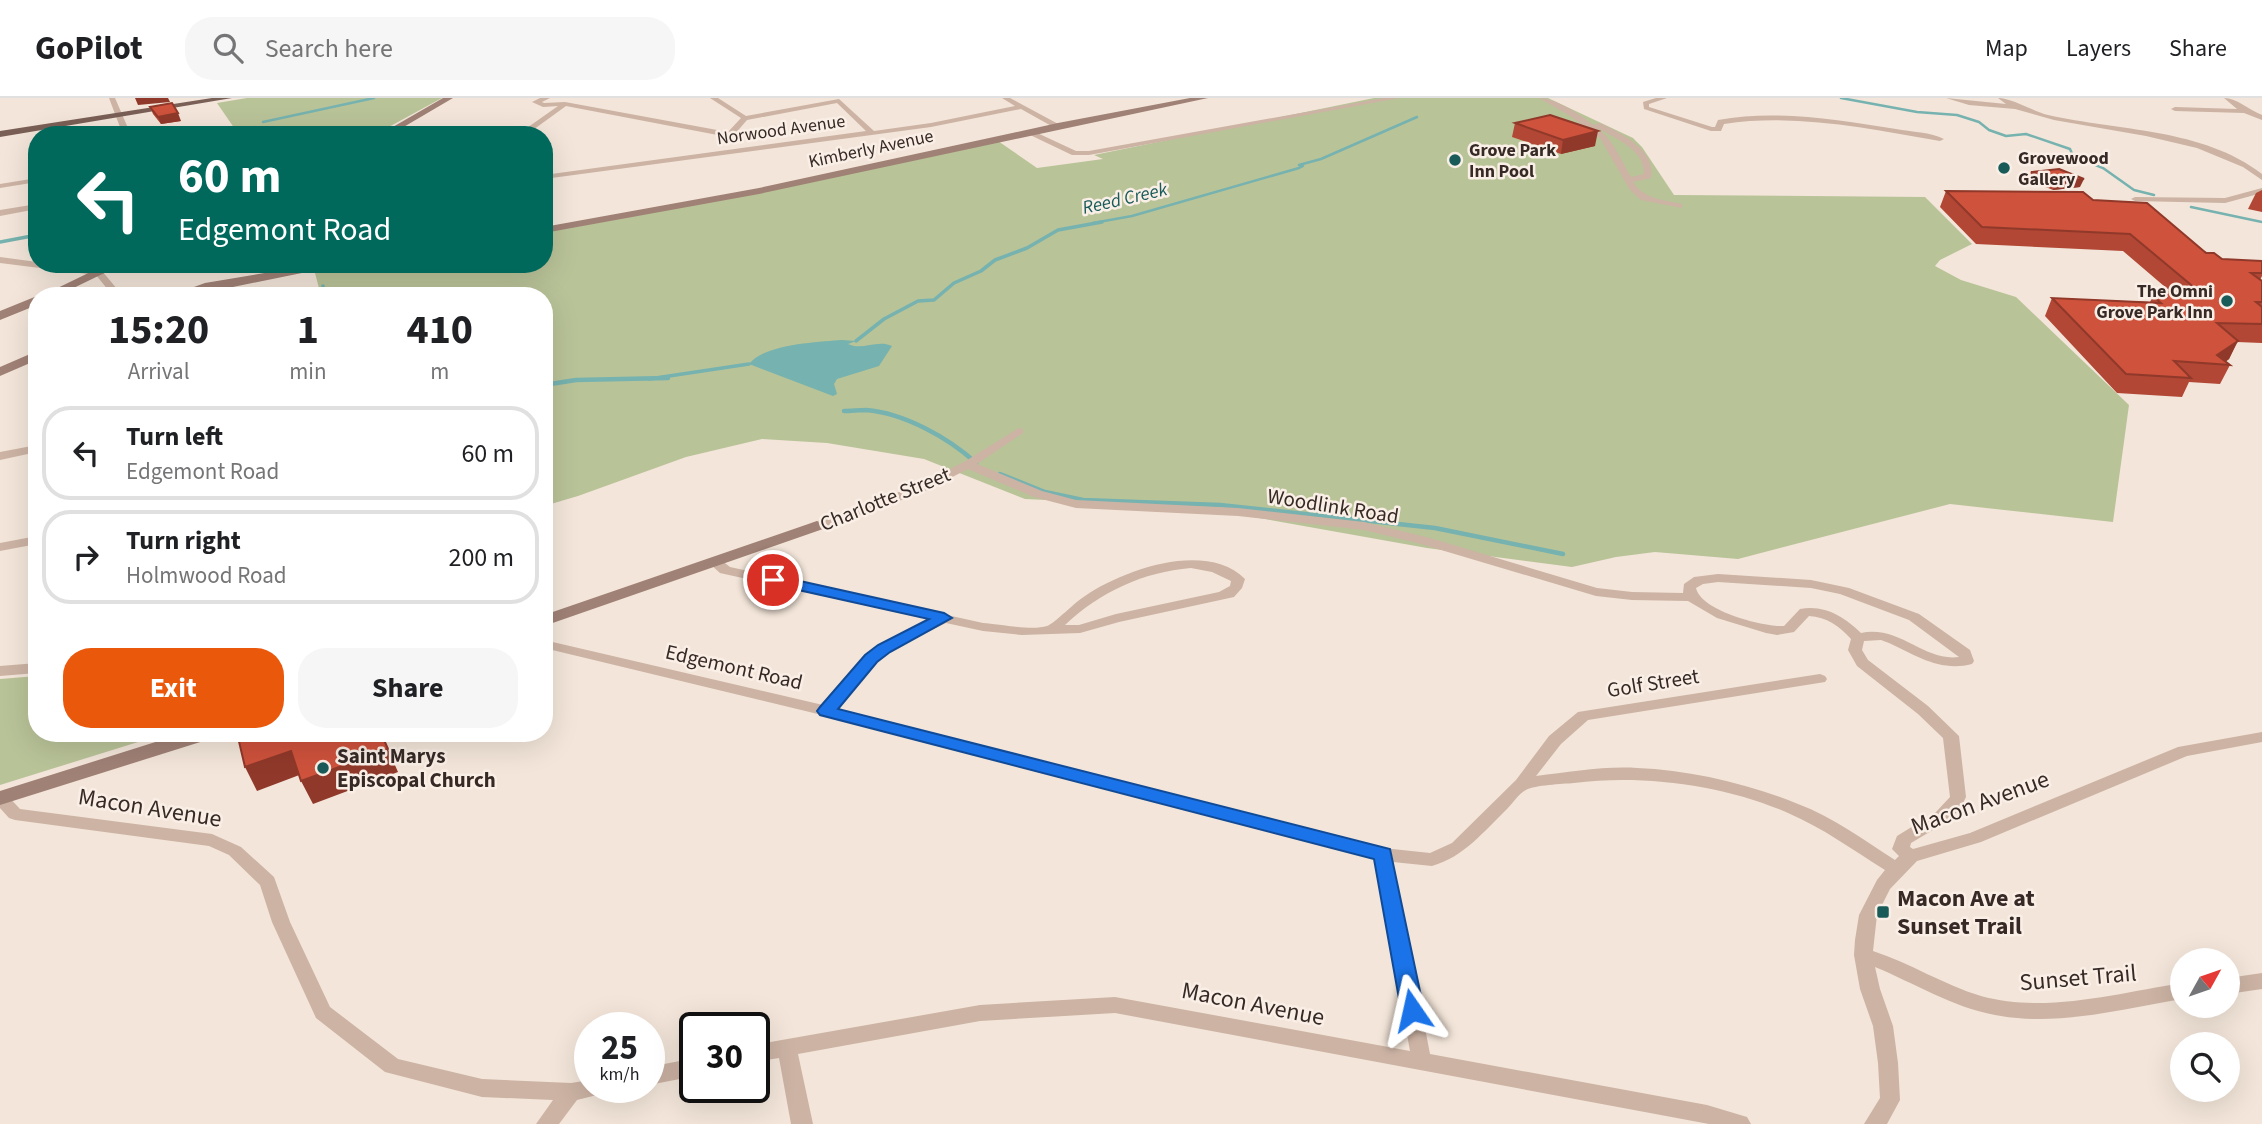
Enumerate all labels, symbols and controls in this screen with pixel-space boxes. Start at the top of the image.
search box [185,17,675,80]
text: GoPilot [35,25,143,72]
icon: search [209,29,247,67]
text: Search here [265,30,393,67]
text: Map [1985,31,2028,66]
text: Layers [2066,31,2131,66]
text: Share [2169,31,2227,66]
street label: Norwood Avenue [715,109,847,151]
street label: Kimberly Avenue [806,124,936,174]
place label: Grove Park Inn Pool [1469,138,1556,184]
text: 60 m [178,142,282,212]
place label: Grovewood Gallery [2018,146,2109,192]
marker: Grove Park Inn Pool [1447,152,1463,168]
icon: left [63,154,154,245]
marker: Grovewood Gallery [1996,160,2012,176]
water label: Reed Creek [1080,176,1171,222]
text: Edgemont Road [178,207,391,253]
place label: The Omni Grove Park Inn [2096,279,2213,325]
marker: The Omni Grove Park Inn [2219,293,2235,309]
text: 15:20 [108,300,209,360]
text: 1 [297,300,319,360]
text: 410 [406,300,473,360]
text: Arrival [128,355,190,388]
text: min [289,355,327,388]
text: m [430,355,449,388]
text: Turn left [126,418,223,455]
icon: left [67,434,105,472]
text: 60 m [461,435,514,472]
text: Edgemont Road [126,455,279,488]
street label: Charlotte Street [815,459,955,539]
street label: Woodlink Road [1265,481,1401,531]
text: Turn right [126,522,241,559]
icon: right [67,538,105,576]
text: 200 m [448,539,514,576]
pin [743,550,803,610]
text: Holmwood Road [126,559,287,592]
icon: arrive [754,561,792,599]
street label: Edgemont Road [662,637,806,697]
button: Exit [63,648,284,728]
button: Share [298,648,518,728]
street label: Golf Street [1605,661,1701,705]
place label: Saint Marys Episcopal Church [337,741,496,795]
marker: Saint Marys Episcopal Church [315,760,331,776]
street label: Macon Avenue [1906,762,2054,844]
street label: Macon Avenue [76,779,224,837]
place label: Macon Ave at Sunset Trail [1897,881,2035,944]
marker: Macon Ave at Sunset Trail [1875,904,1891,920]
north arrow [2170,948,2240,1018]
map controls [2170,948,2240,1102]
street label: Sunset Trail [2018,955,2138,1001]
street label: Macon Avenue [1179,973,1327,1035]
position arrow [1375,973,1449,1047]
speed limit sign: 30 [679,1012,770,1103]
text: 25 [601,1023,638,1073]
button: search [2170,1032,2240,1102]
text: km/h [600,1062,639,1087]

